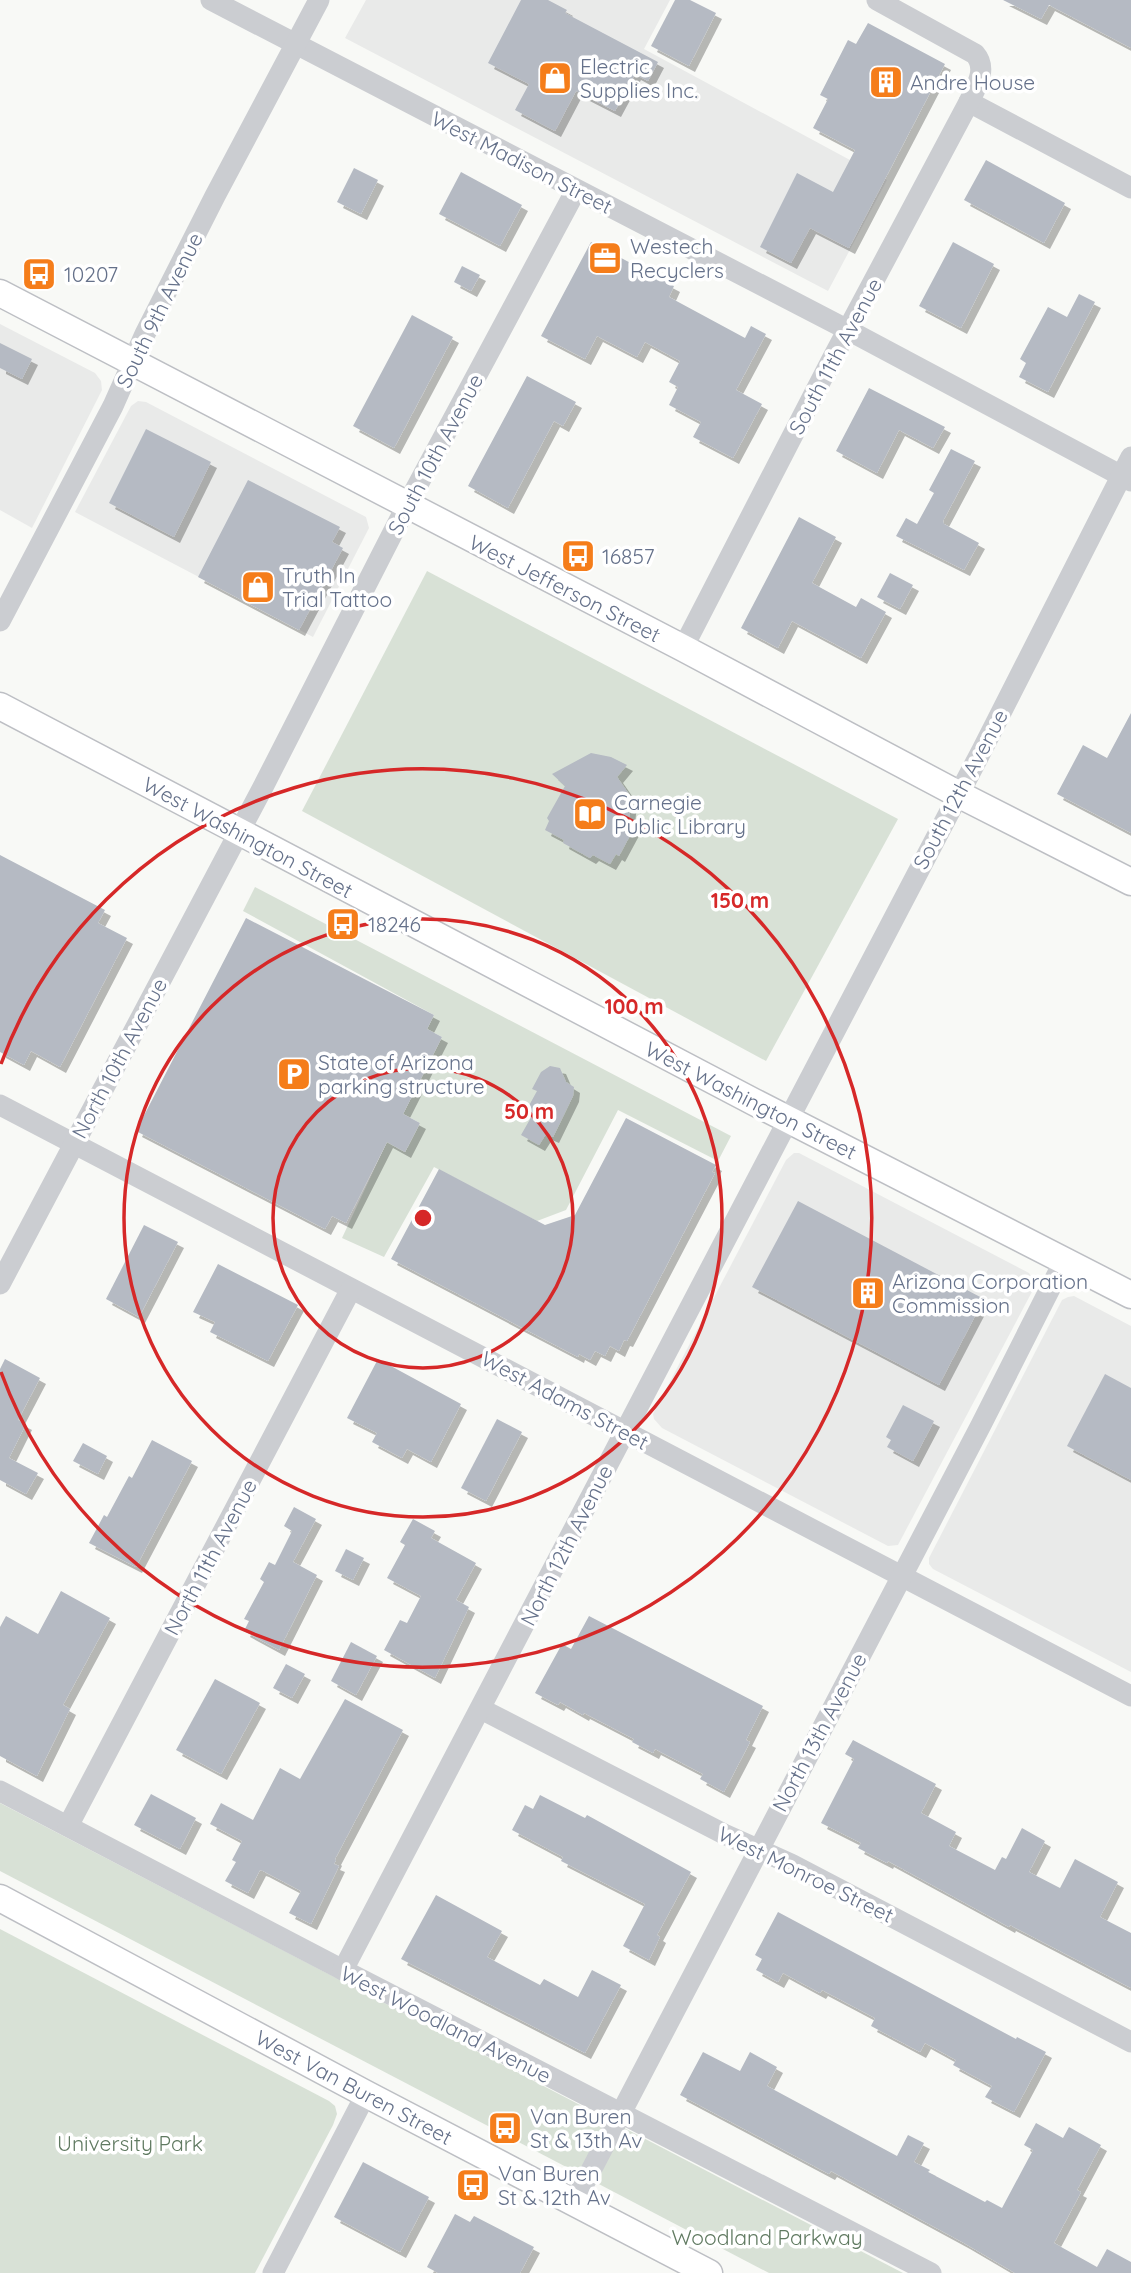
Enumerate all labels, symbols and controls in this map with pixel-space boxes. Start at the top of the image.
place label: Electric Supplies Inc. [580,53,698,103]
shop icon: Electric Supplies Inc. [536,59,574,97]
building icon: Andre House [867,63,905,101]
place label: Andre House [910,69,1035,95]
street label: West Madison Street [427,105,617,219]
street label: South 9th Avenue [110,228,208,392]
place label: Westech Recyclers [630,233,724,283]
office icon: Westech Recyclers [586,239,624,277]
bus stop icon: 10207 [20,255,58,293]
place label: 10207 [64,261,118,287]
street label: South 11th Avenue [783,273,887,439]
street label: South 10th Avenue [382,369,488,539]
street label: West Jefferson Street [465,528,665,648]
bus stop icon: 16857 [559,537,597,575]
place label: 16857 [602,543,655,569]
place label: Truth In Trial Tattoo [282,562,392,612]
shop icon: Truth In Trial Tattoo [239,568,277,606]
street label: South 12th Avenue [907,705,1013,873]
street label: West Washington Street [139,771,357,903]
place label: Carnegie Public Library [614,789,746,839]
library icon: Carnegie Public Library [571,795,609,833]
text: 150 m [711,887,769,913]
bus stop icon: 18246 [324,905,362,943]
place label: 18246 [368,911,421,937]
street label: North 10th Avenue [66,973,172,1143]
text: 100 m [604,993,664,1019]
street label: West Washington Street [641,1035,861,1165]
place label: State of Arizona parking structure [318,1049,485,1099]
parking icon: State of Arizona parking structure [275,1055,313,1093]
text: 50 m [504,1098,554,1124]
centre of rings [411,1206,435,1230]
place label: Arizona Corporation Commission [892,1268,1088,1318]
building icon: Arizona Corporation Commission [849,1274,887,1312]
street label: West Adams Street [477,1345,653,1455]
street label: North 12th Avenue [514,1460,618,1630]
street label: North 11th Avenue [158,1475,262,1639]
street label: North 13th Avenue [766,1648,872,1816]
street label: West Monroe Street [714,1820,898,1928]
street label: West Woodland Avenue [336,1960,556,2088]
street label: West Van Buren Street [251,2024,457,2150]
place label: Van Buren St & 13th Av [530,2103,642,2153]
bus stop icon: Van Buren St & 13th Av [486,2109,524,2147]
park label: University Park [57,2130,203,2156]
place label: Van Buren St & 12th Av [498,2160,611,2210]
bus stop icon: Van Buren St & 12th Av [454,2166,492,2204]
park label: Woodland Parkway [671,2224,863,2250]

